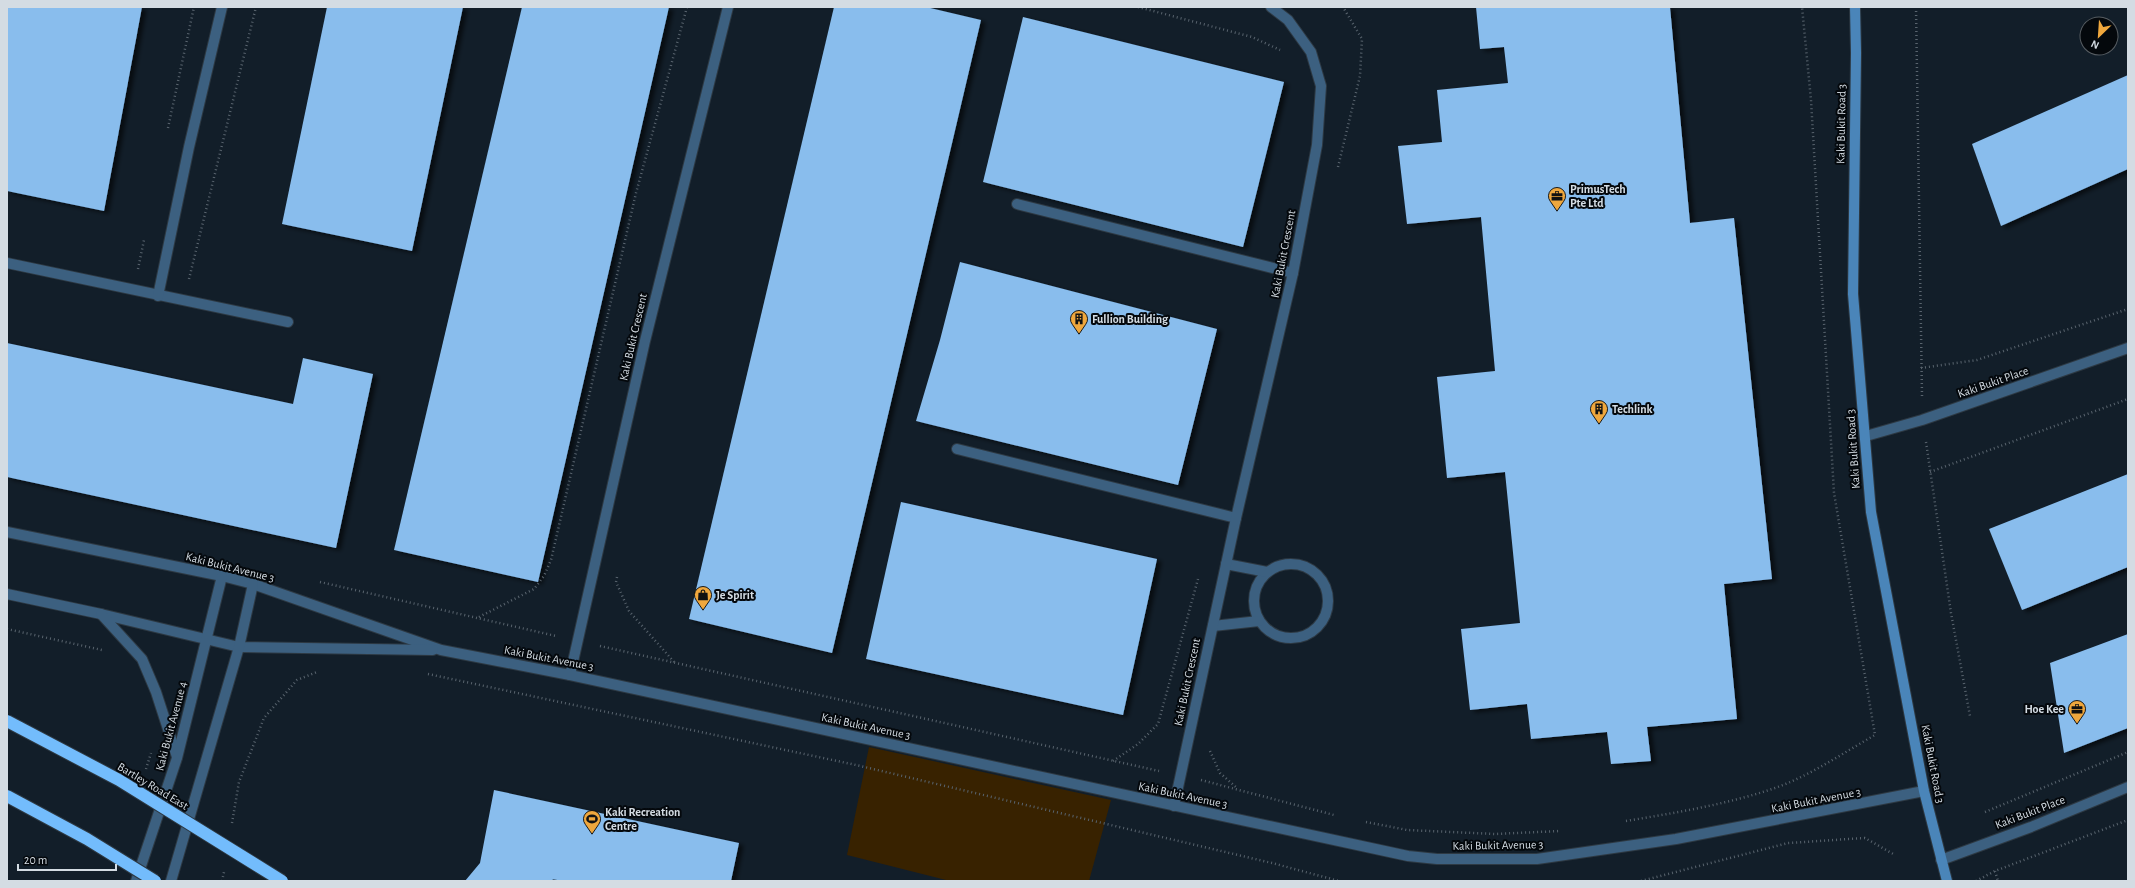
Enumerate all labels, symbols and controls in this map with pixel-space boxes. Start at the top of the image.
north arrow [2079,16,2119,56]
text: N [2089,38,2101,51]
street label: Kaki Bukit Road 3 [1834,84,1848,164]
place label: PrimusTech Pte Ltd [1570,183,1626,209]
office icon: PrimusTech Pte Ltd [1547,186,1567,211]
street label: Kaki Bukit Crescent [1269,209,1297,299]
street label: Kaki Bukit Crescent [617,292,649,382]
building icon: Fullion Building [1069,309,1089,334]
place label: Fullion Building [1092,313,1169,325]
street label: Kaki Bukit Place [1956,364,2030,400]
building icon: Techlink [1589,399,1609,424]
place label: Techlink [1612,403,1653,415]
street label: Kaki Bukit Road 3 [1844,409,1862,489]
street label: Kaki Bukit Avenue 3 [184,550,276,584]
shop icon: Je Spirit [693,585,713,610]
place label: Je Spirit [716,589,754,601]
street label: Kaki Bukit Crescent [1172,637,1202,727]
street label: Kaki Bukit Avenue 3 [503,643,595,673]
street label: Kaki Bukit Avenue 4 [153,680,189,772]
office icon: Hoe Kee [2067,699,2087,724]
place label: Hoe Kee [2024,703,2064,715]
street label: Kaki Bukit Avenue 3 [820,711,912,741]
street label: Kaki Bukit Road 3 [1919,724,1947,804]
street label: Bartley Road East [115,760,191,813]
street label: Kaki Bukit Avenue 3 [1137,780,1229,810]
street label: Kaki Bukit Avenue 3 [1770,785,1862,815]
street label: Kaki Bukit Place [1993,793,2067,831]
place label: Kaki Recreation Centre [605,806,680,832]
sports icon: Kaki Recreation Centre [582,809,602,834]
street label: Kaki Bukit Avenue 3 [1452,838,1544,852]
scale bar [18,846,116,872]
text: 20 m [24,854,47,866]

